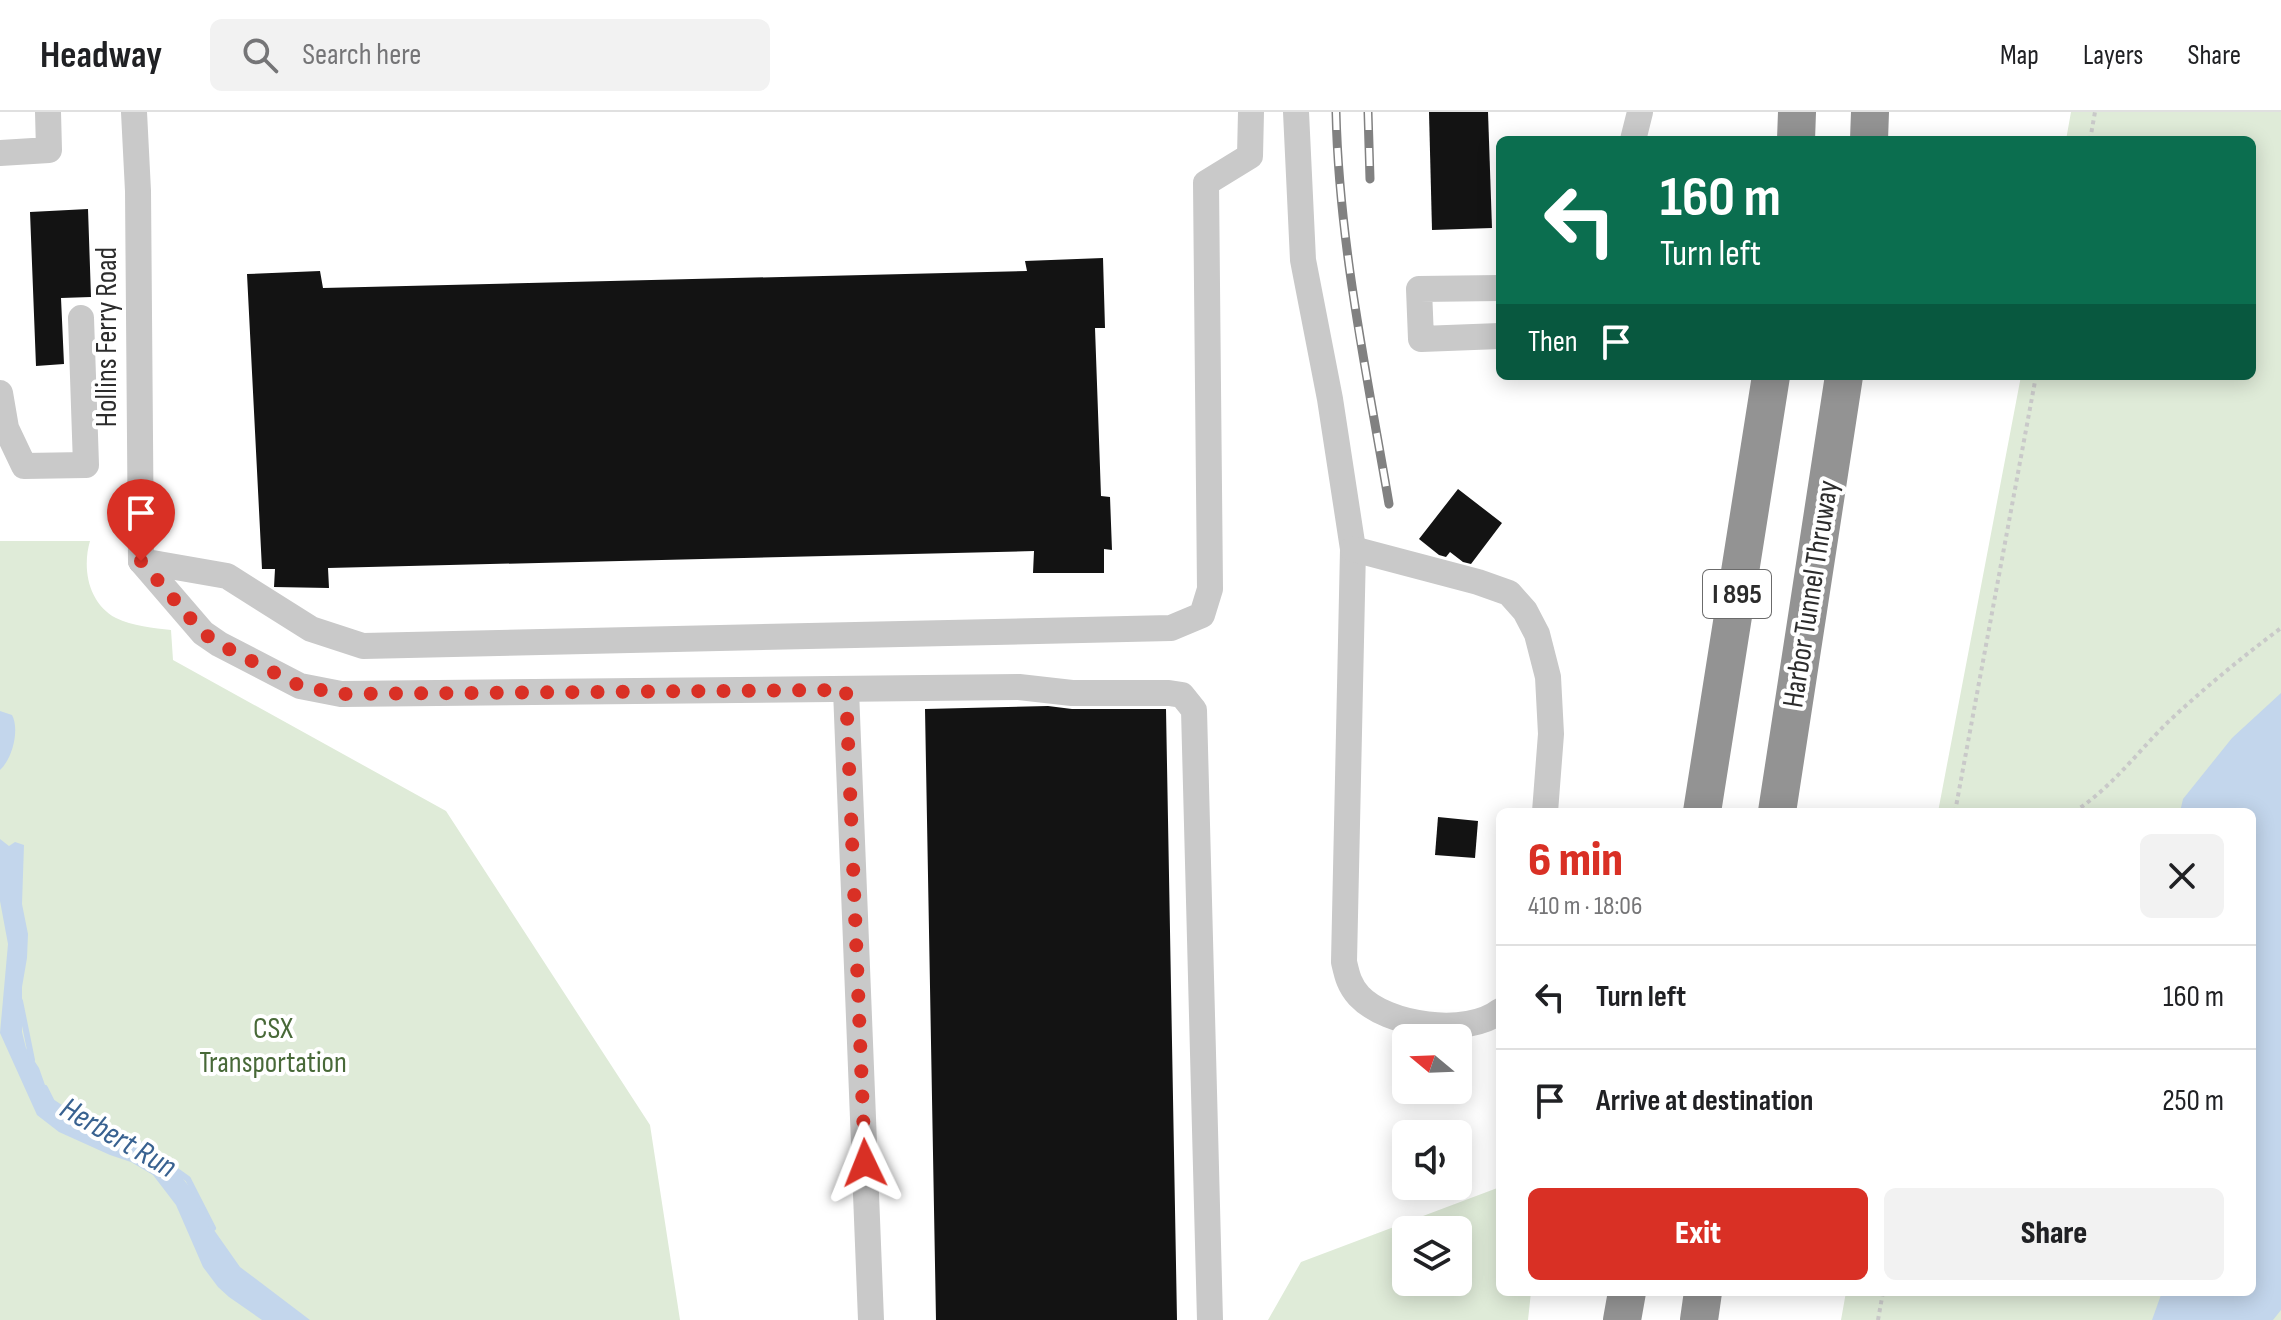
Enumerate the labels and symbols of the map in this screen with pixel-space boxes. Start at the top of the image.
street label: Hollins Ferry Road [89,247,125,427]
street label: Harbor Tunnel Thruway [1775,477,1847,710]
pin [107,479,175,561]
road number: I 895 [1703,570,1771,618]
park label: CSX Transportation [199,1011,347,1081]
north arrow [1392,1024,1472,1104]
water label: Herbert Run [53,1089,183,1187]
position arrow [823,1121,907,1205]

